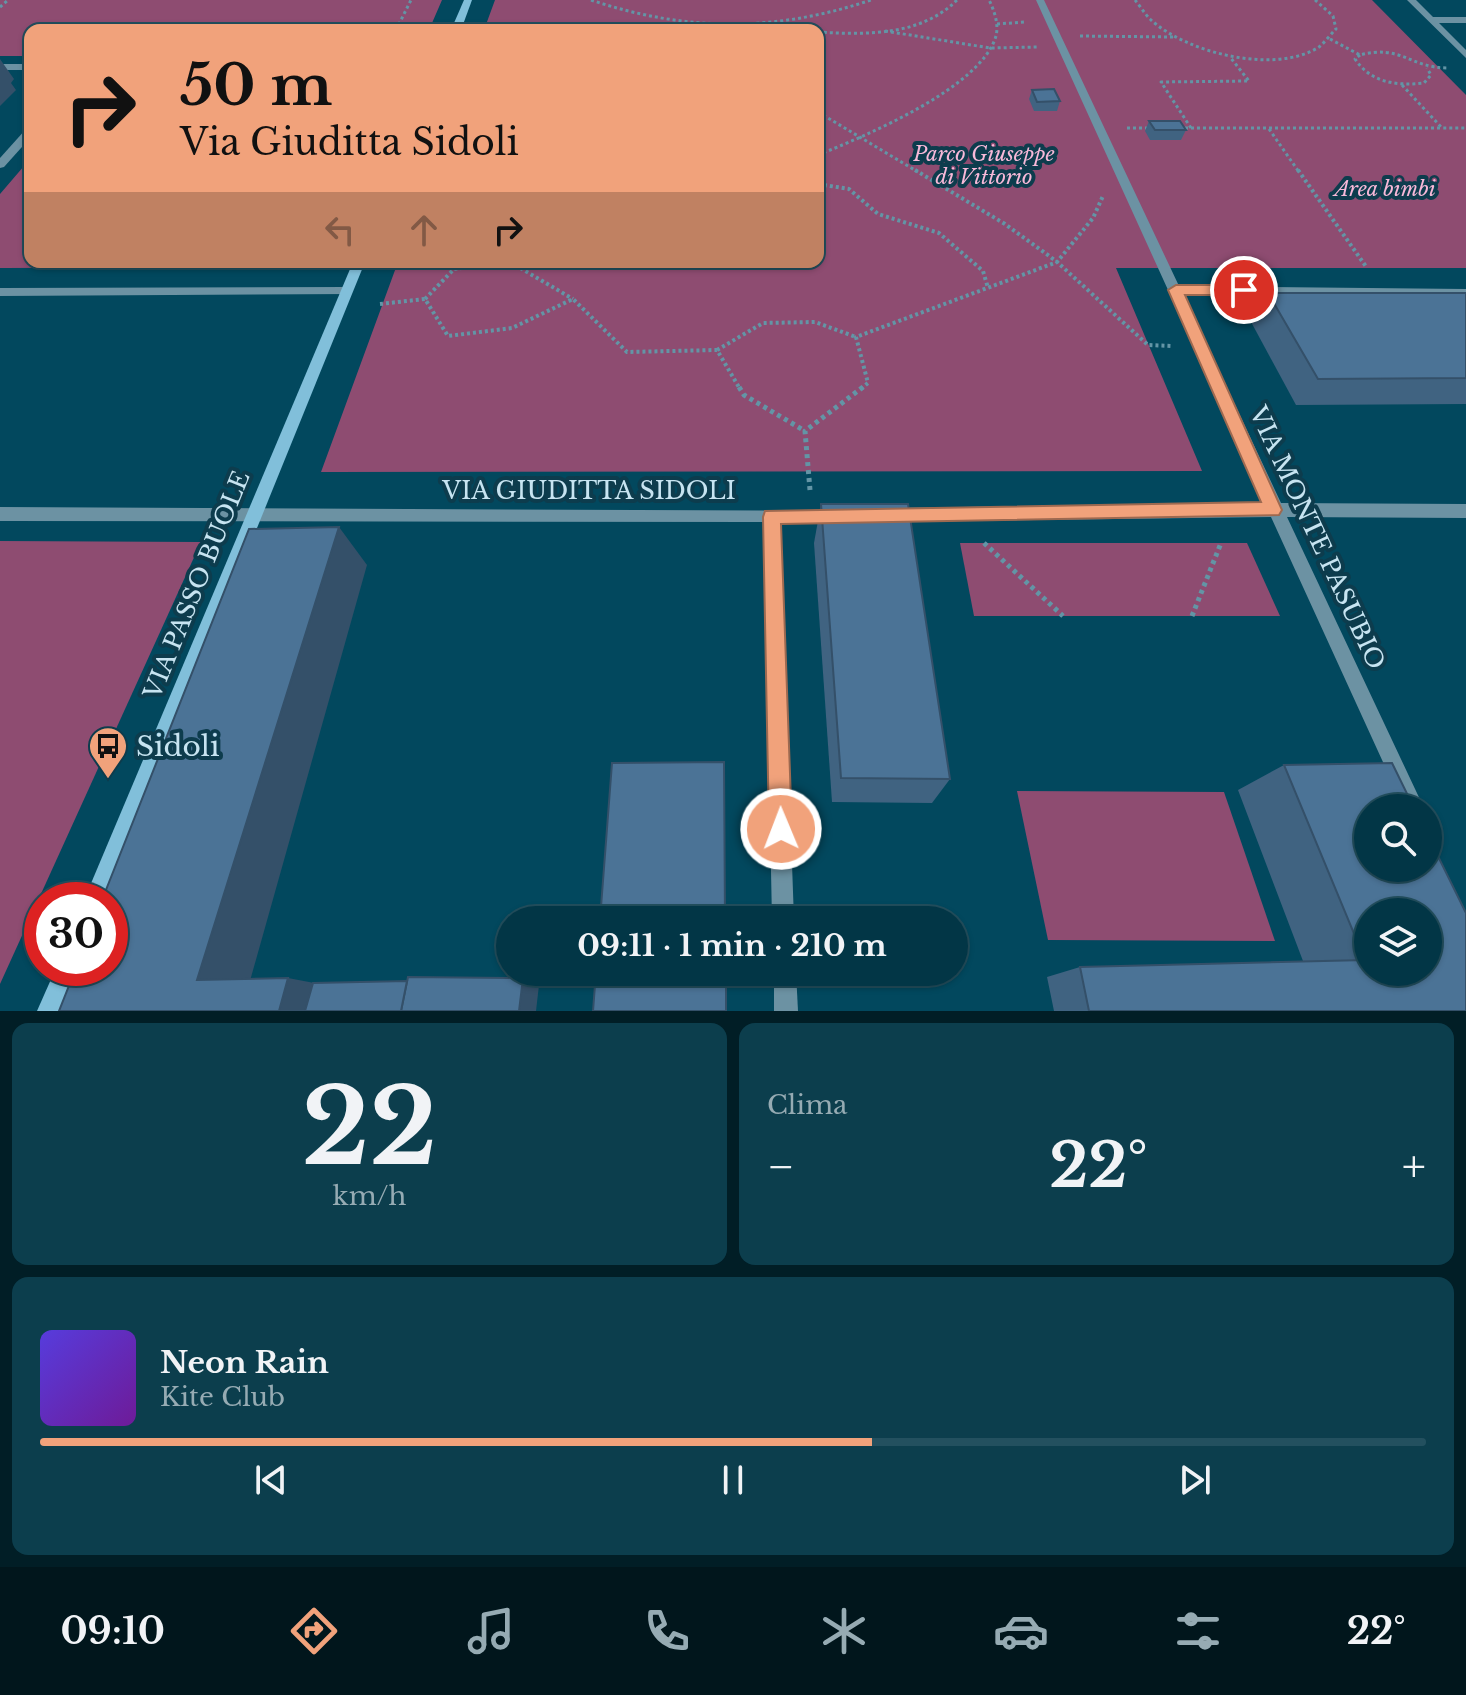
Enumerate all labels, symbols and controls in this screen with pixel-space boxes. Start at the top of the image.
text: 50 m [180,51,332,120]
icon: right [48,56,152,160]
text: Via Giuditta Sidoli [180,120,519,165]
park label: Parco Giuseppe di Vittorio [912,142,1055,189]
park label: Area bimbi [1331,177,1436,201]
icon: left [318,208,362,252]
icon: ahead [402,208,446,252]
icon: right [486,208,530,252]
pin [1210,256,1278,324]
icon: arrive [1222,268,1266,312]
street label: VIA MONTE PASUBIO [1243,401,1391,674]
street label: VIA PASSO BUOLE [137,467,256,704]
street label: VIA GIUDITTA SIDOLI [441,476,736,505]
bus stop icon: Sidoli [87,725,129,780]
place label: Sidoli [136,729,219,764]
position arrow [739,787,823,871]
map controls [1354,794,1442,986]
button: search [1354,794,1442,882]
speed limit sign: 30 [24,882,128,986]
button: layers [1354,898,1442,986]
text: 09:11 · 1 min · 210 m [577,927,887,964]
text: 22 [302,1063,437,1192]
text: Clima [767,1089,847,1121]
text: 22° [1049,1129,1147,1203]
text: − [767,1139,795,1194]
text: + [1402,1139,1426,1194]
text: km/h [333,1180,406,1212]
text: Neon Rain [160,1344,329,1381]
text: Kite Club [160,1381,285,1413]
icon: previous [249,1458,293,1502]
icon: pause [711,1458,755,1502]
icon: next [1173,1458,1217,1502]
icon: directions [286,1603,342,1659]
icon: music [463,1603,519,1659]
icon: phone [639,1603,695,1659]
icon: climate [816,1603,872,1659]
icon: car [993,1603,1049,1659]
icon: filters [1170,1603,1226,1659]
text: 09:10 [60,1609,165,1654]
text: 22° [1347,1609,1406,1654]

